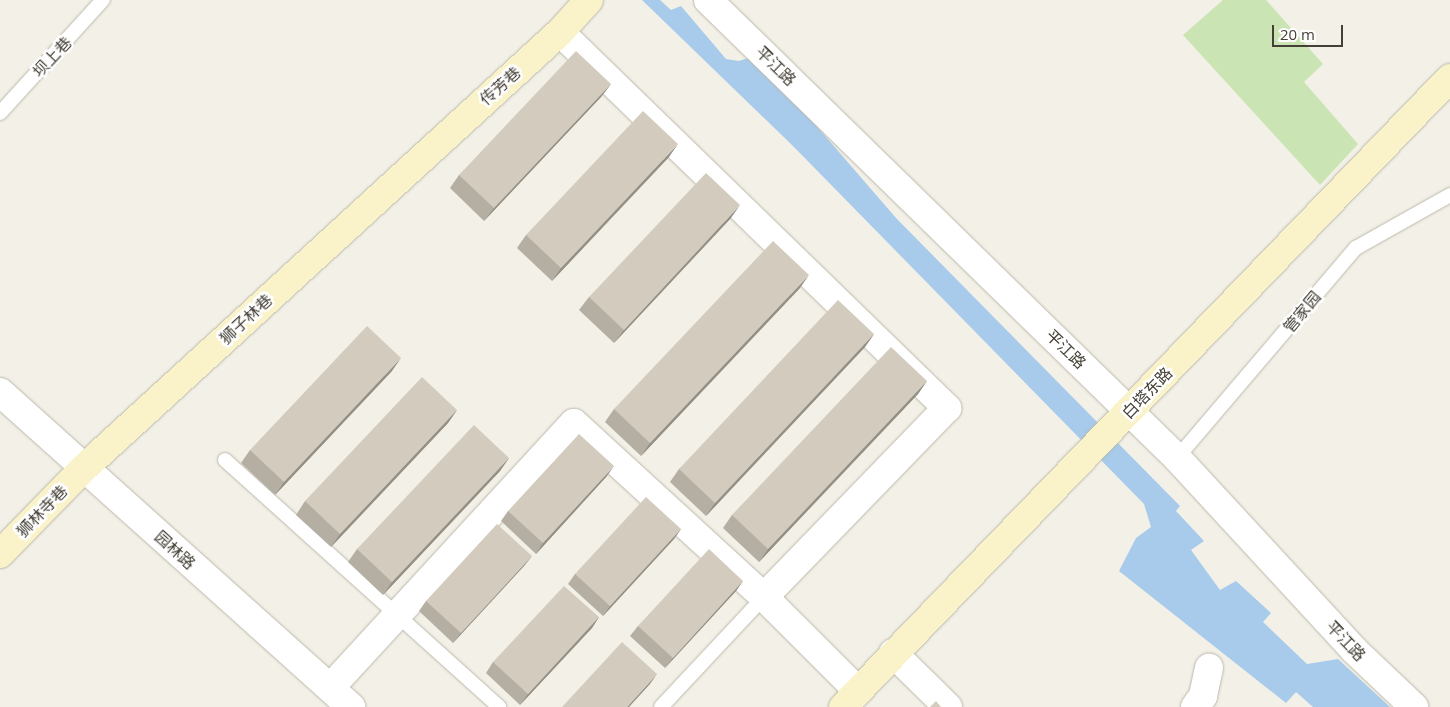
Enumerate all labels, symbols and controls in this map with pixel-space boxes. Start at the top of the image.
scale bar [1275,15,1346,47]
text: 20 m [1280,24,1315,44]
street label: 坝上巷 [29,33,75,81]
street label: 平江路 [752,42,800,90]
street label: 传芳巷 [476,63,524,109]
street label: 管家园 [1279,287,1325,337]
street label: 狮子林巷 [216,290,276,348]
street label: 平江路 [1042,325,1090,373]
street label: 白塔东路 [1118,363,1176,423]
street label: 狮林寺巷 [13,481,71,541]
street label: 园林路 [151,527,199,573]
street label: 平江路 [1322,617,1370,665]

